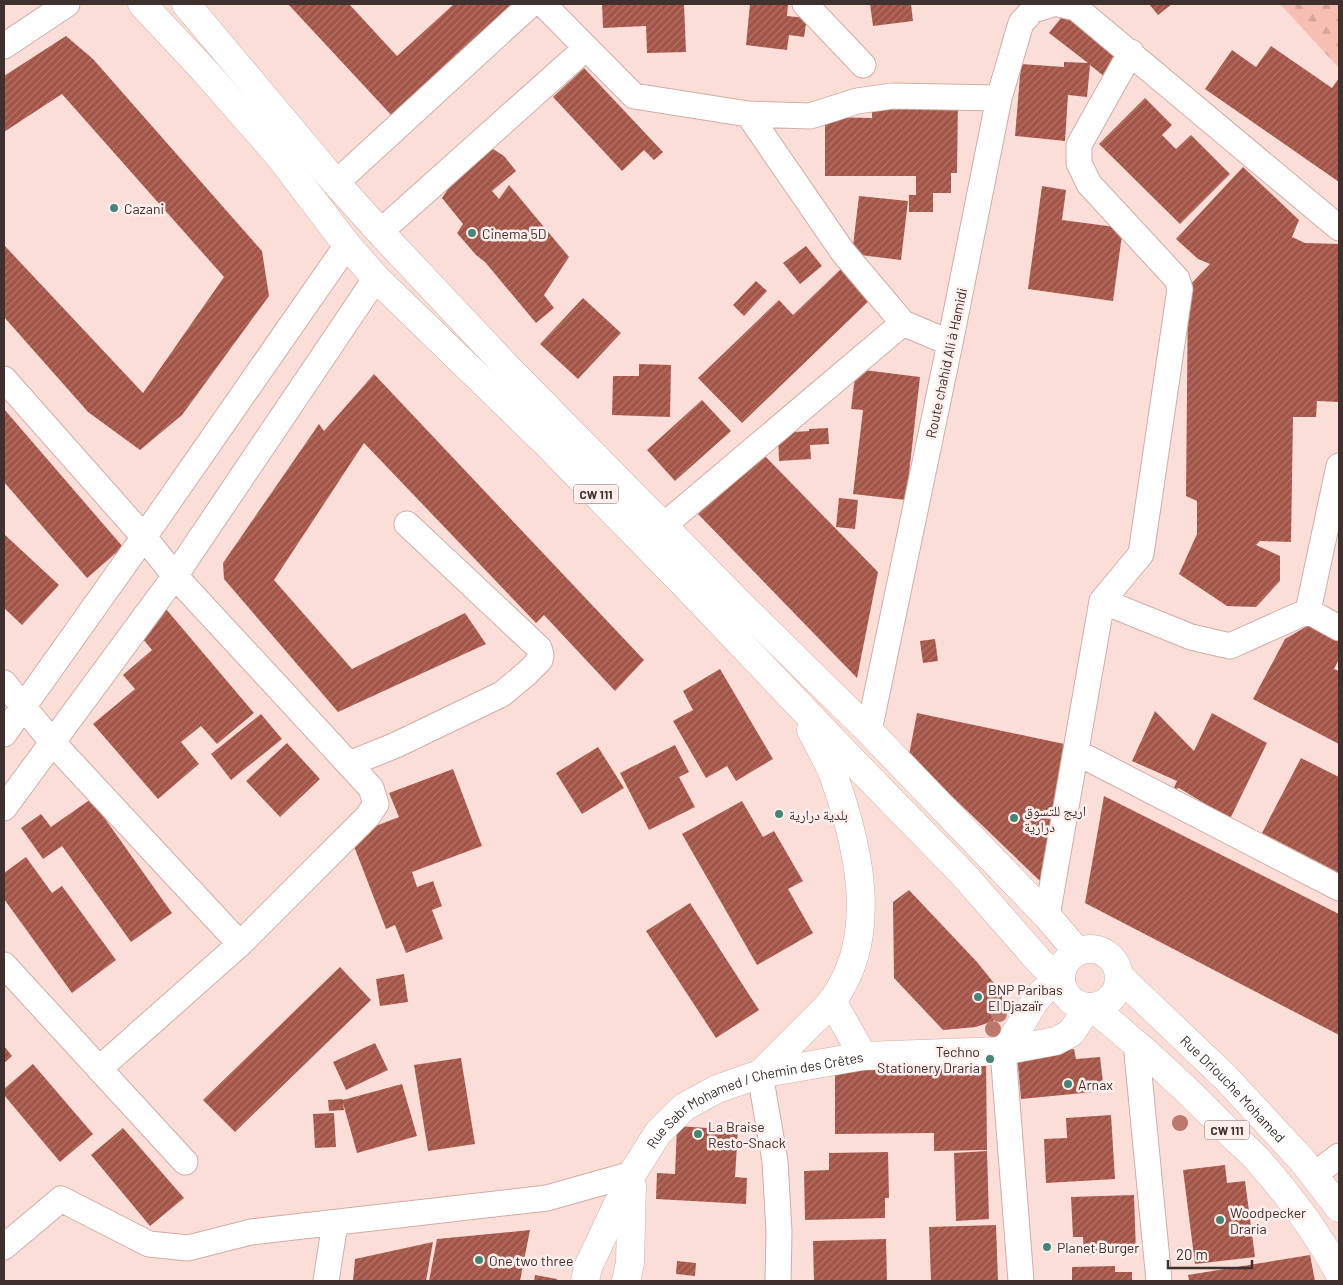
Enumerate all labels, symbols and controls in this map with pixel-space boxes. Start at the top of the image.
place label: Cazani [124,200,164,217]
marker: Cazani [108,202,120,214]
place label: Cinema 5D [482,225,546,242]
marker: Cinema 5D [466,227,478,239]
street label: Route chahid Ali à Hamidi [922,286,970,440]
road number: CW 111 [574,484,618,504]
place label: اريج للتسوق درارية [1024,802,1086,836]
place label: بلدية درارية [789,806,848,824]
marker: بلدية درارية [773,808,785,820]
marker: اريج للتسوق درارية [1008,812,1020,824]
place label: BNP Paribas El Djazaïr [988,981,1063,1014]
marker: BNP Paribas El Djazaïr [972,991,984,1003]
street label: Rue Driouche Mohamed [1178,1031,1289,1145]
place label: Techno Stationery Draria [877,1043,980,1076]
street label: Rue Sabr Mohamed / Chemin des Crêtes [642,1048,865,1151]
marker: Techno Stationery Draria [984,1053,996,1065]
place label: Arnax [1078,1076,1113,1093]
marker: Arnax [1062,1078,1074,1090]
place label: La Braise Resto-Snack [708,1118,786,1151]
road number: CW 111 [1204,1120,1250,1140]
marker: La Braise Resto-Snack [692,1128,704,1140]
place label: Woodpecker Draria [1230,1204,1306,1237]
marker: Woodpecker Draria [1214,1214,1226,1226]
scale bar [1168,1238,1252,1270]
place label: Planet Burger [1057,1239,1139,1256]
marker: Planet Burger [1041,1241,1053,1253]
text: 20 m [1176,1245,1208,1263]
place label: One two three [489,1252,573,1269]
marker: One two three [473,1254,485,1266]

